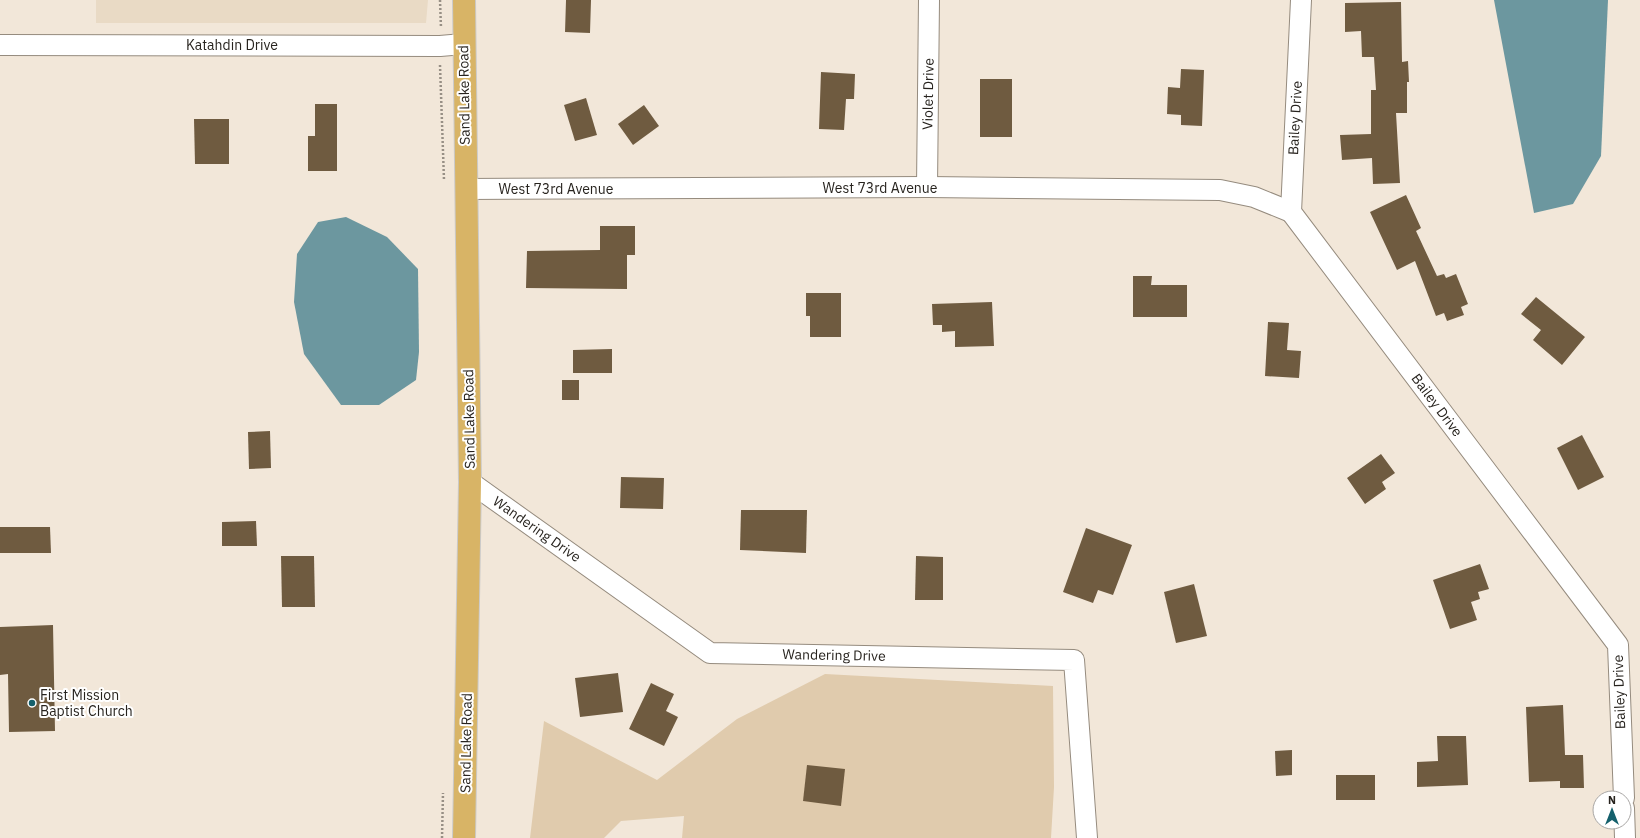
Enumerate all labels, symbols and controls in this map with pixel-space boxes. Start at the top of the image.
street label: Katahdin Drive [186,36,278,54]
street label: Sand Lake Road [454,45,474,145]
street label: Violet Drive [918,58,938,130]
street label: Bailey Drive [1284,80,1306,156]
street label: West 73rd Avenue [823,179,938,197]
street label: West 73rd Avenue [499,180,614,198]
street label: Sand Lake Road [459,369,479,469]
street label: Bailey Drive [1407,370,1467,440]
street label: Wandering Drive [490,492,585,566]
street label: Wandering Drive [782,645,886,665]
street label: Bailey Drive [1609,654,1629,729]
place label: First Mission Baptist Church [40,686,133,720]
street label: Sand Lake Road [456,693,476,793]
marker: First Mission Baptist Church [27,698,37,708]
north arrow [1592,790,1632,830]
text: N [1608,793,1616,807]

